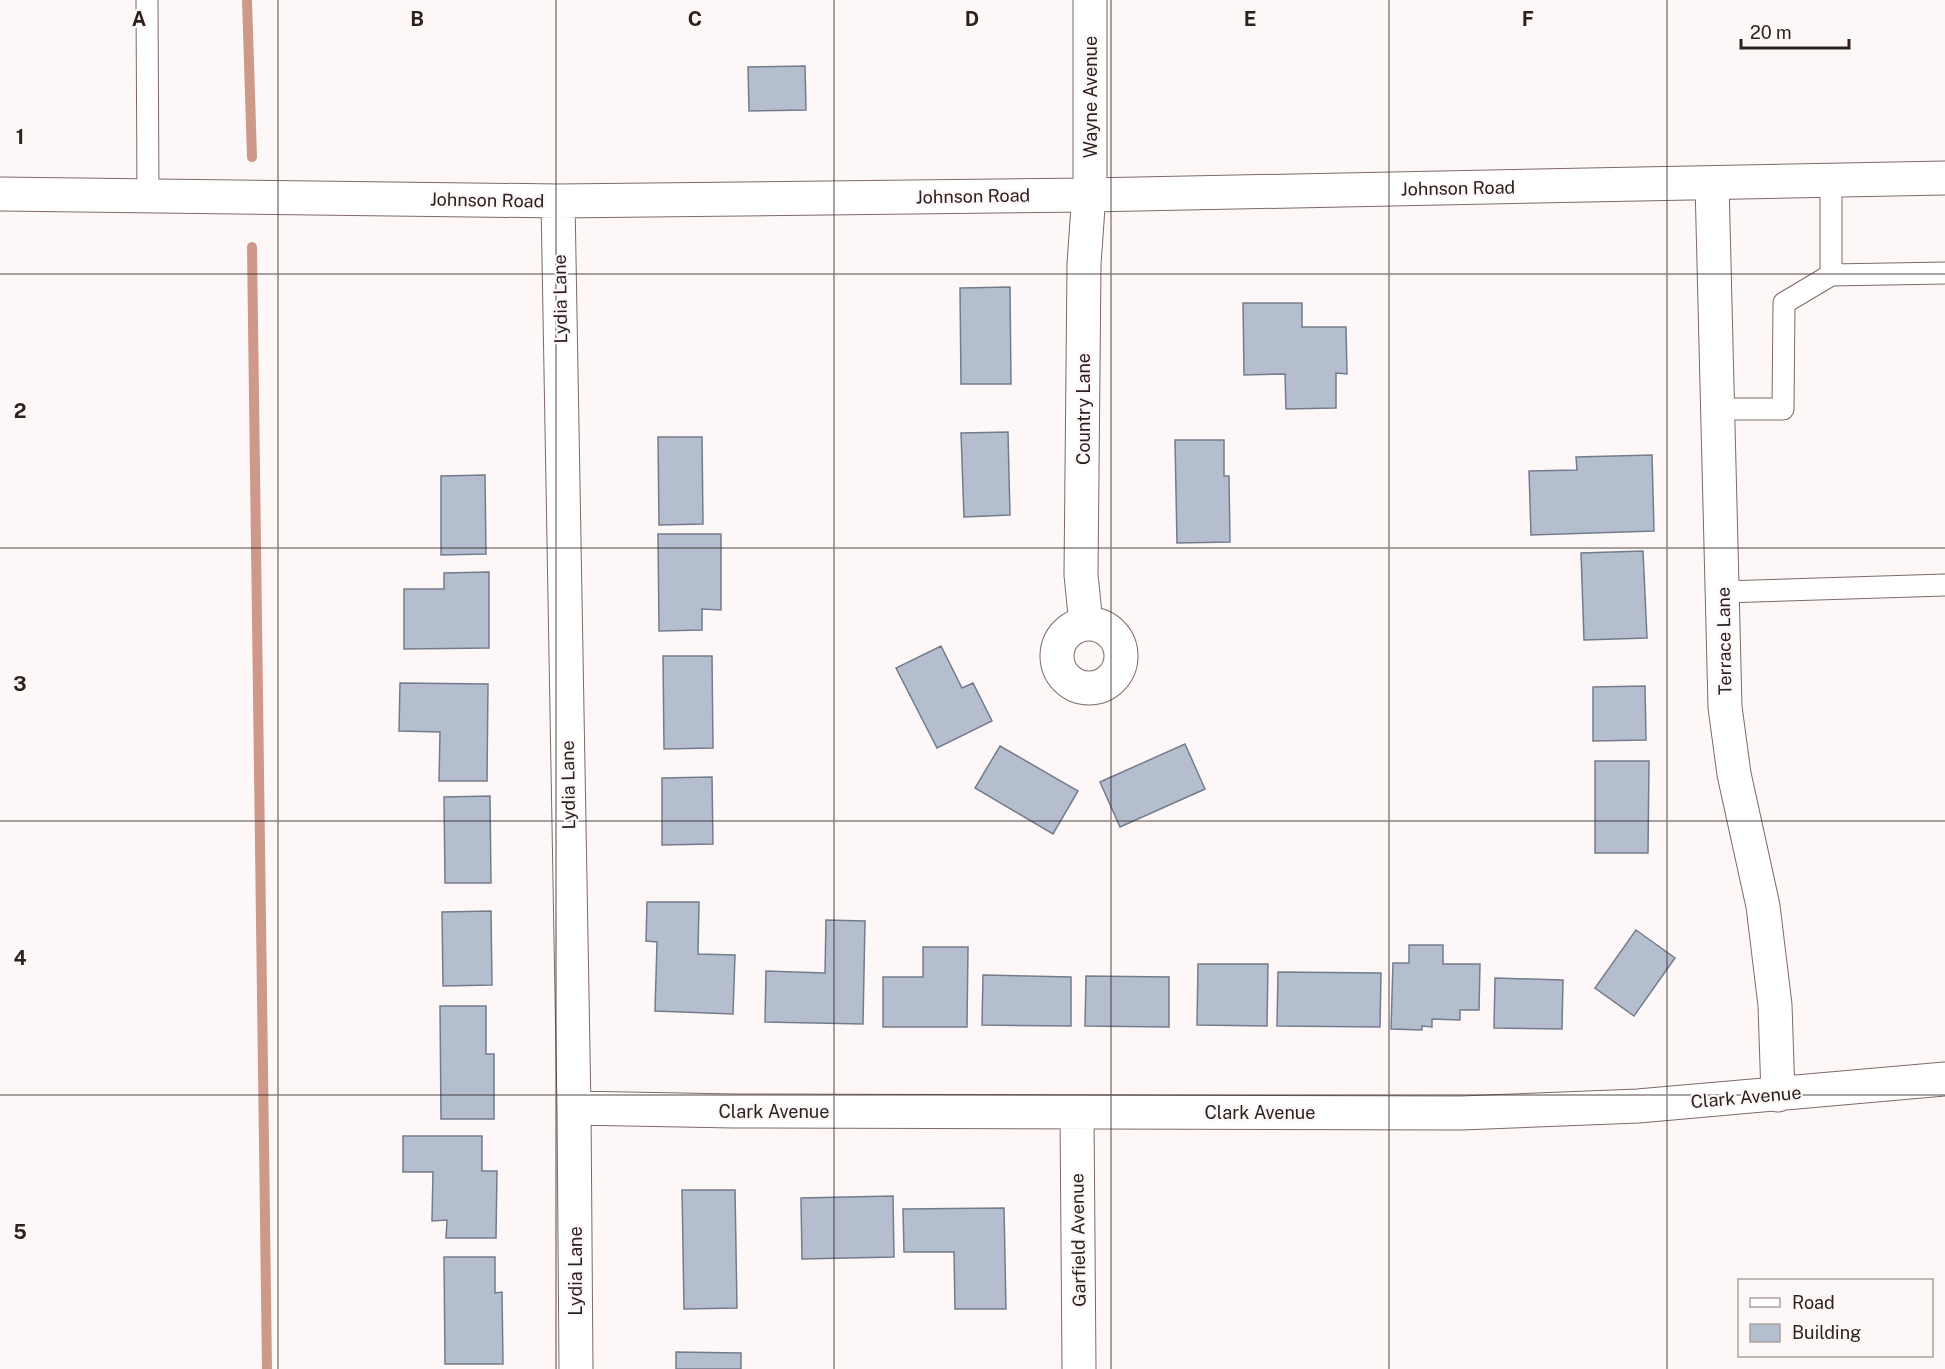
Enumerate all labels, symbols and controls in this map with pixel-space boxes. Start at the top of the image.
text: A [132,7,146,31]
text: B [410,7,424,31]
text: C [688,7,702,31]
text: D [965,7,979,31]
text: E [1244,7,1256,31]
text: F [1522,7,1534,31]
scale bar [1741,12,1849,50]
text: 20 m [1750,22,1792,43]
street label: Wayne Avenue [1080,36,1101,158]
text: 1 [16,125,24,149]
street label: Johnson Road [1401,177,1515,199]
street label: Johnson Road [916,185,1030,207]
street label: Johnson Road [430,189,544,211]
street label: Lydia Lane [549,254,571,344]
street label: Country Lane [1073,353,1094,465]
text: 2 [14,399,26,423]
street label: Terrace Lane [1713,587,1735,695]
text: 3 [13,672,27,696]
street label: Lydia Lane [557,740,579,830]
text: 4 [13,946,27,970]
street label: Clark Avenue [1690,1082,1802,1112]
street label: Clark Avenue [718,1101,830,1122]
street label: Clark Avenue [1204,1102,1316,1123]
street label: Garfield Avenue [1066,1173,1090,1307]
text: 5 [13,1220,27,1244]
street label: Lydia Lane [565,1226,586,1316]
legend [1738,1279,1933,1357]
text: Road [1792,1292,1835,1313]
text: Building [1792,1322,1861,1343]

